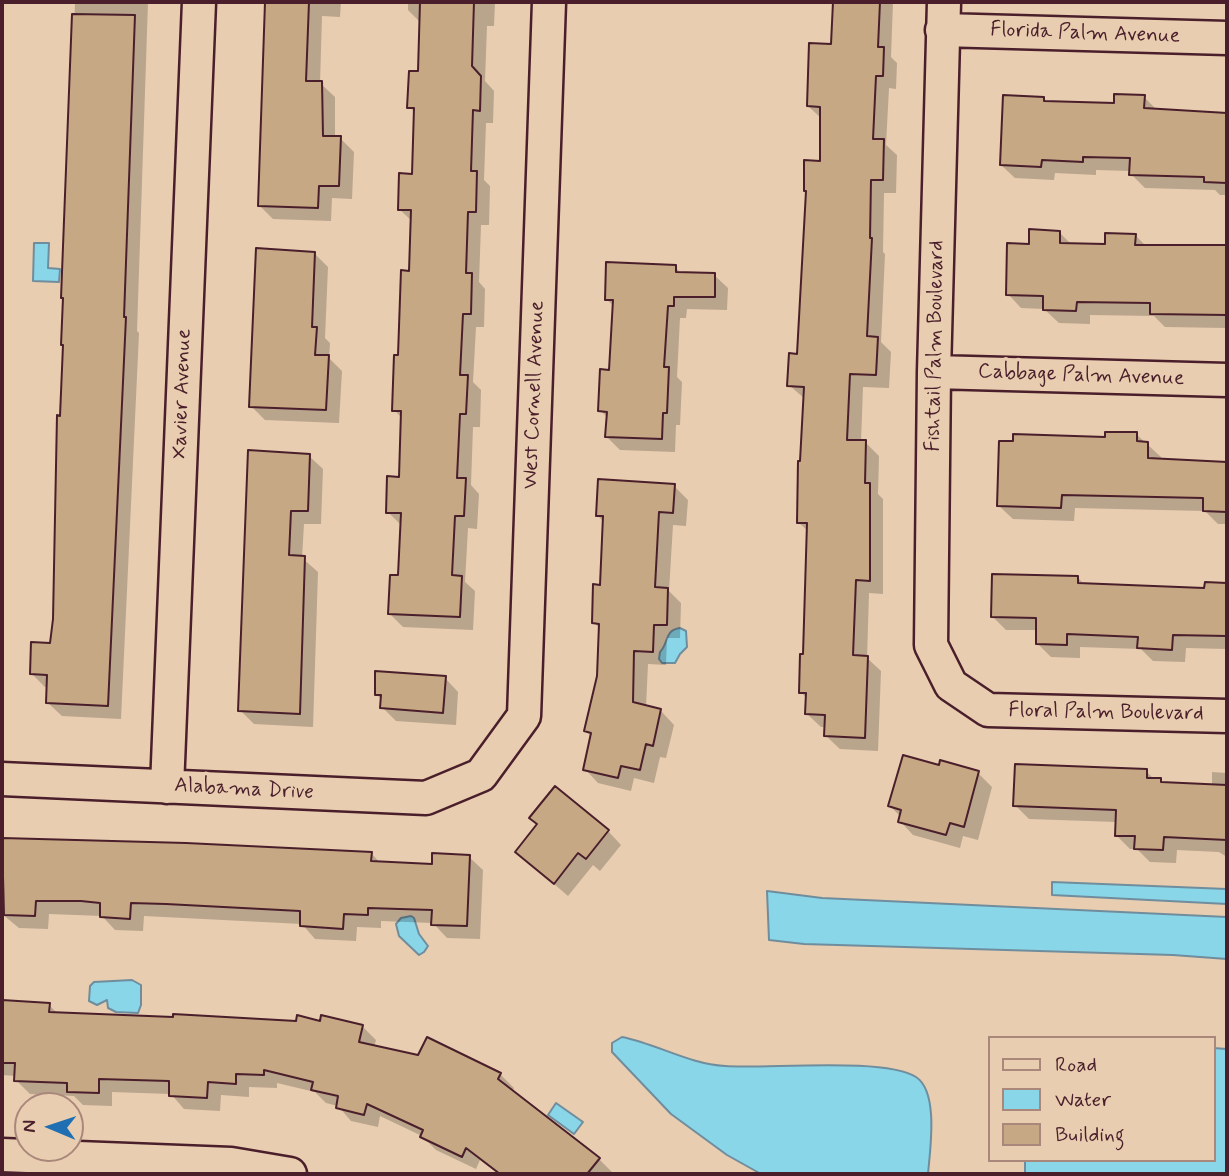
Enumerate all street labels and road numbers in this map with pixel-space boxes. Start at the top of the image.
street label: Florida Palm Avenue [990,18,1180,50]
street label: Fishtail Palm Boulevard [922,240,950,452]
street label: West Cornell Avenue [519,300,551,490]
street label: Xavier Avenue [168,328,198,460]
street label: Cabbage Palm Avenue [977,360,1185,392]
street label: Floral Palm Boulevard [1008,699,1204,727]
street label: Alabama Drive [174,774,314,806]

